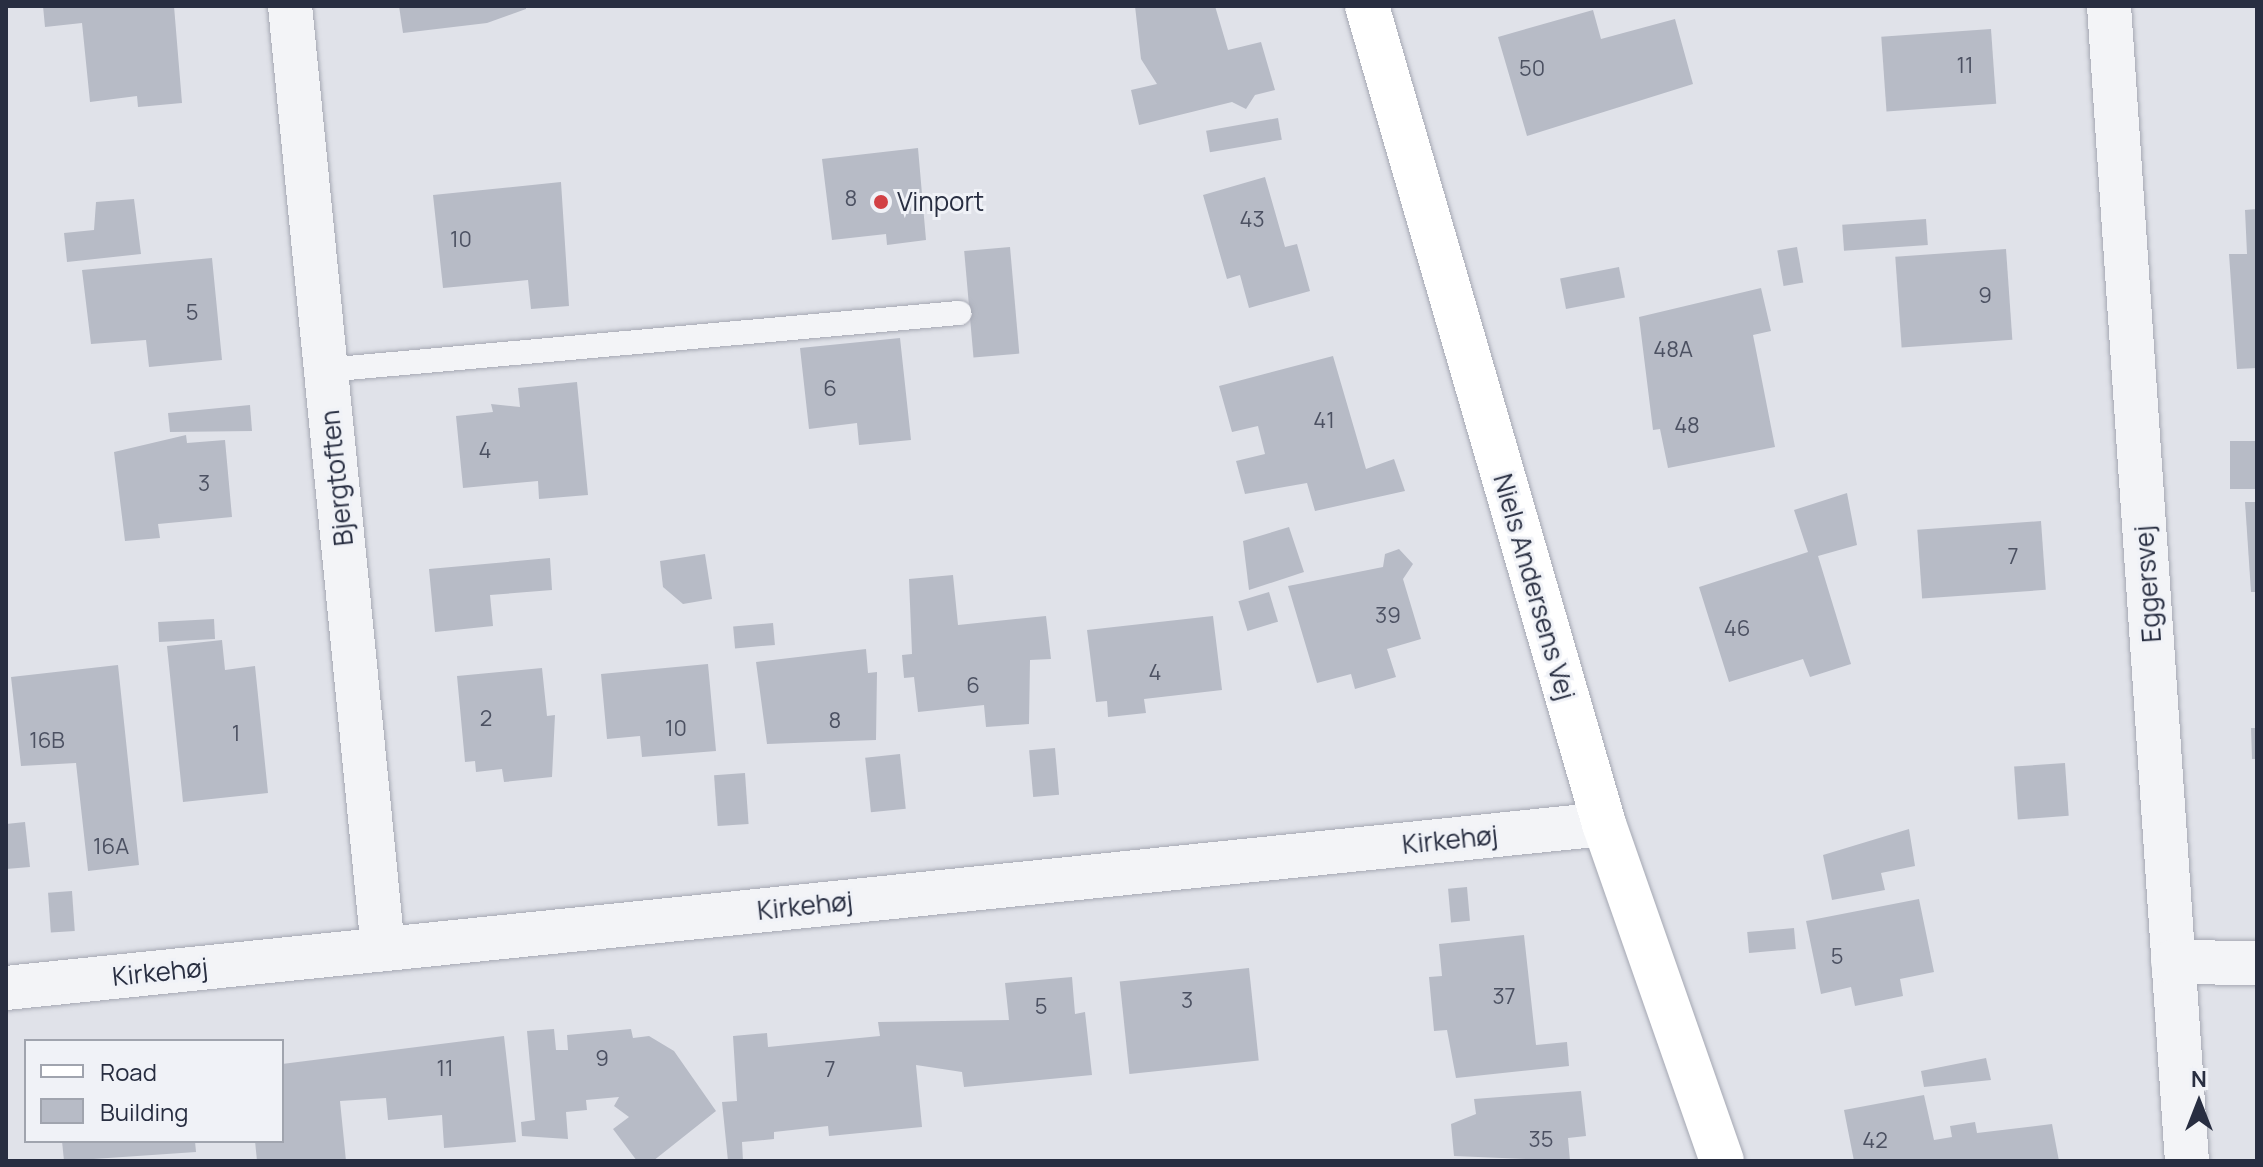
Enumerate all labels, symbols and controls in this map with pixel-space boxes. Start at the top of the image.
house number: 11 [1956,53,1974,79]
house number: 50 [1519,56,1545,82]
house number: 8 [845,186,857,212]
place label: Vinport [897,186,984,218]
marker: Vinport [872,193,890,211]
house number: 43 [1239,207,1265,233]
house number: 10 [450,227,472,253]
house number: 9 [1978,283,1992,309]
house number: 5 [186,300,198,326]
house number: 48A [1653,337,1693,363]
house number: 6 [823,376,837,402]
street label: Bjergtoften [314,408,360,548]
house number: 41 [1313,408,1335,434]
house number: 48 [1674,413,1700,439]
house number: 4 [479,438,491,464]
street label: Niels Andersens Vej [1487,470,1581,704]
house number: 3 [198,471,210,497]
street label: Eggersvej [2128,524,2168,644]
house number: 7 [2007,544,2019,570]
house number: 39 [1375,603,1401,629]
house number: 46 [1724,616,1750,642]
house number: 4 [1149,660,1161,686]
house number: 6 [966,673,980,699]
house number: 2 [480,706,492,732]
house number: 8 [829,708,841,734]
house number: 10 [665,716,687,742]
house number: 1 [232,721,240,747]
house number: 16B [29,728,65,754]
street label: Kirkehøj [1401,819,1499,861]
house number: 16A [93,834,129,860]
street label: Kirkehøj [756,885,854,927]
house number: 5 [1831,944,1843,970]
street label: Kirkehøj [111,951,209,993]
house number: 37 [1492,984,1516,1010]
house number: 3 [1181,988,1193,1014]
house number: 5 [1035,994,1047,1020]
legend [24,1039,284,1143]
house number: 9 [595,1046,609,1072]
text: Road [100,1055,157,1088]
house number: 11 [436,1056,454,1082]
house number: 7 [824,1057,836,1083]
north arrow [2159,1063,2239,1143]
text: N [2191,1064,2207,1094]
text: Building [100,1095,188,1128]
house number: 35 [1529,1127,1553,1153]
house number: 42 [1862,1128,1888,1154]

